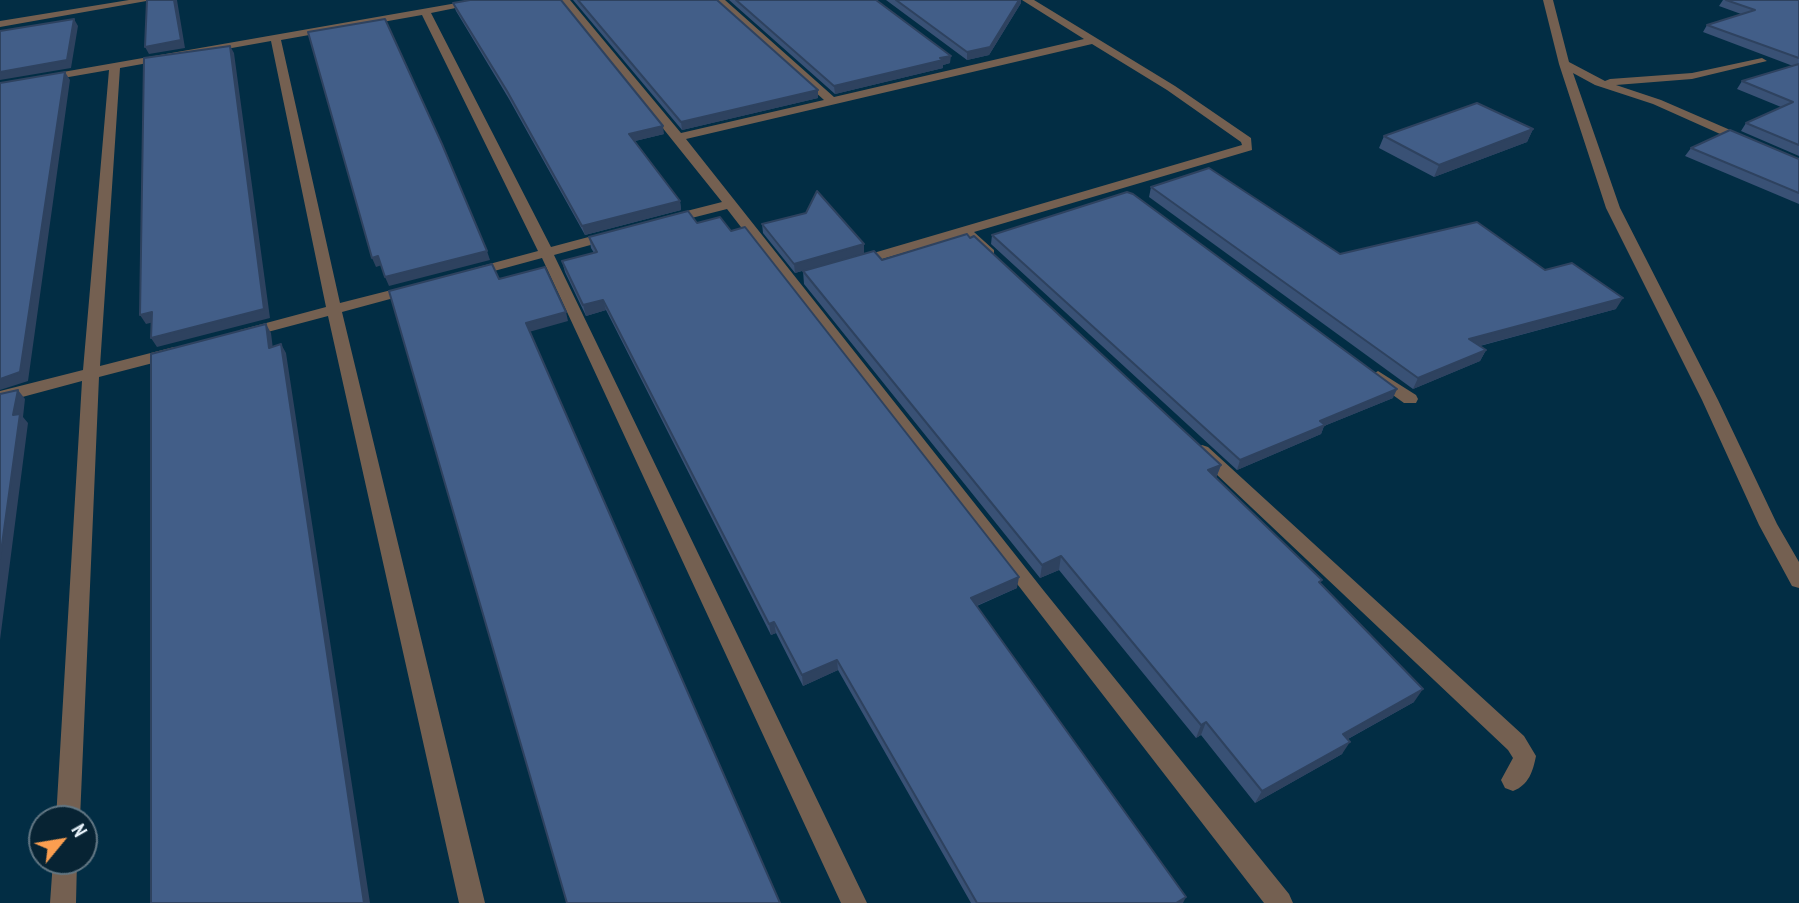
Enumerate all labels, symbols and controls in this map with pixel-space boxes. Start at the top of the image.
north arrow [28,805,98,875]
text: N [66,820,92,841]

